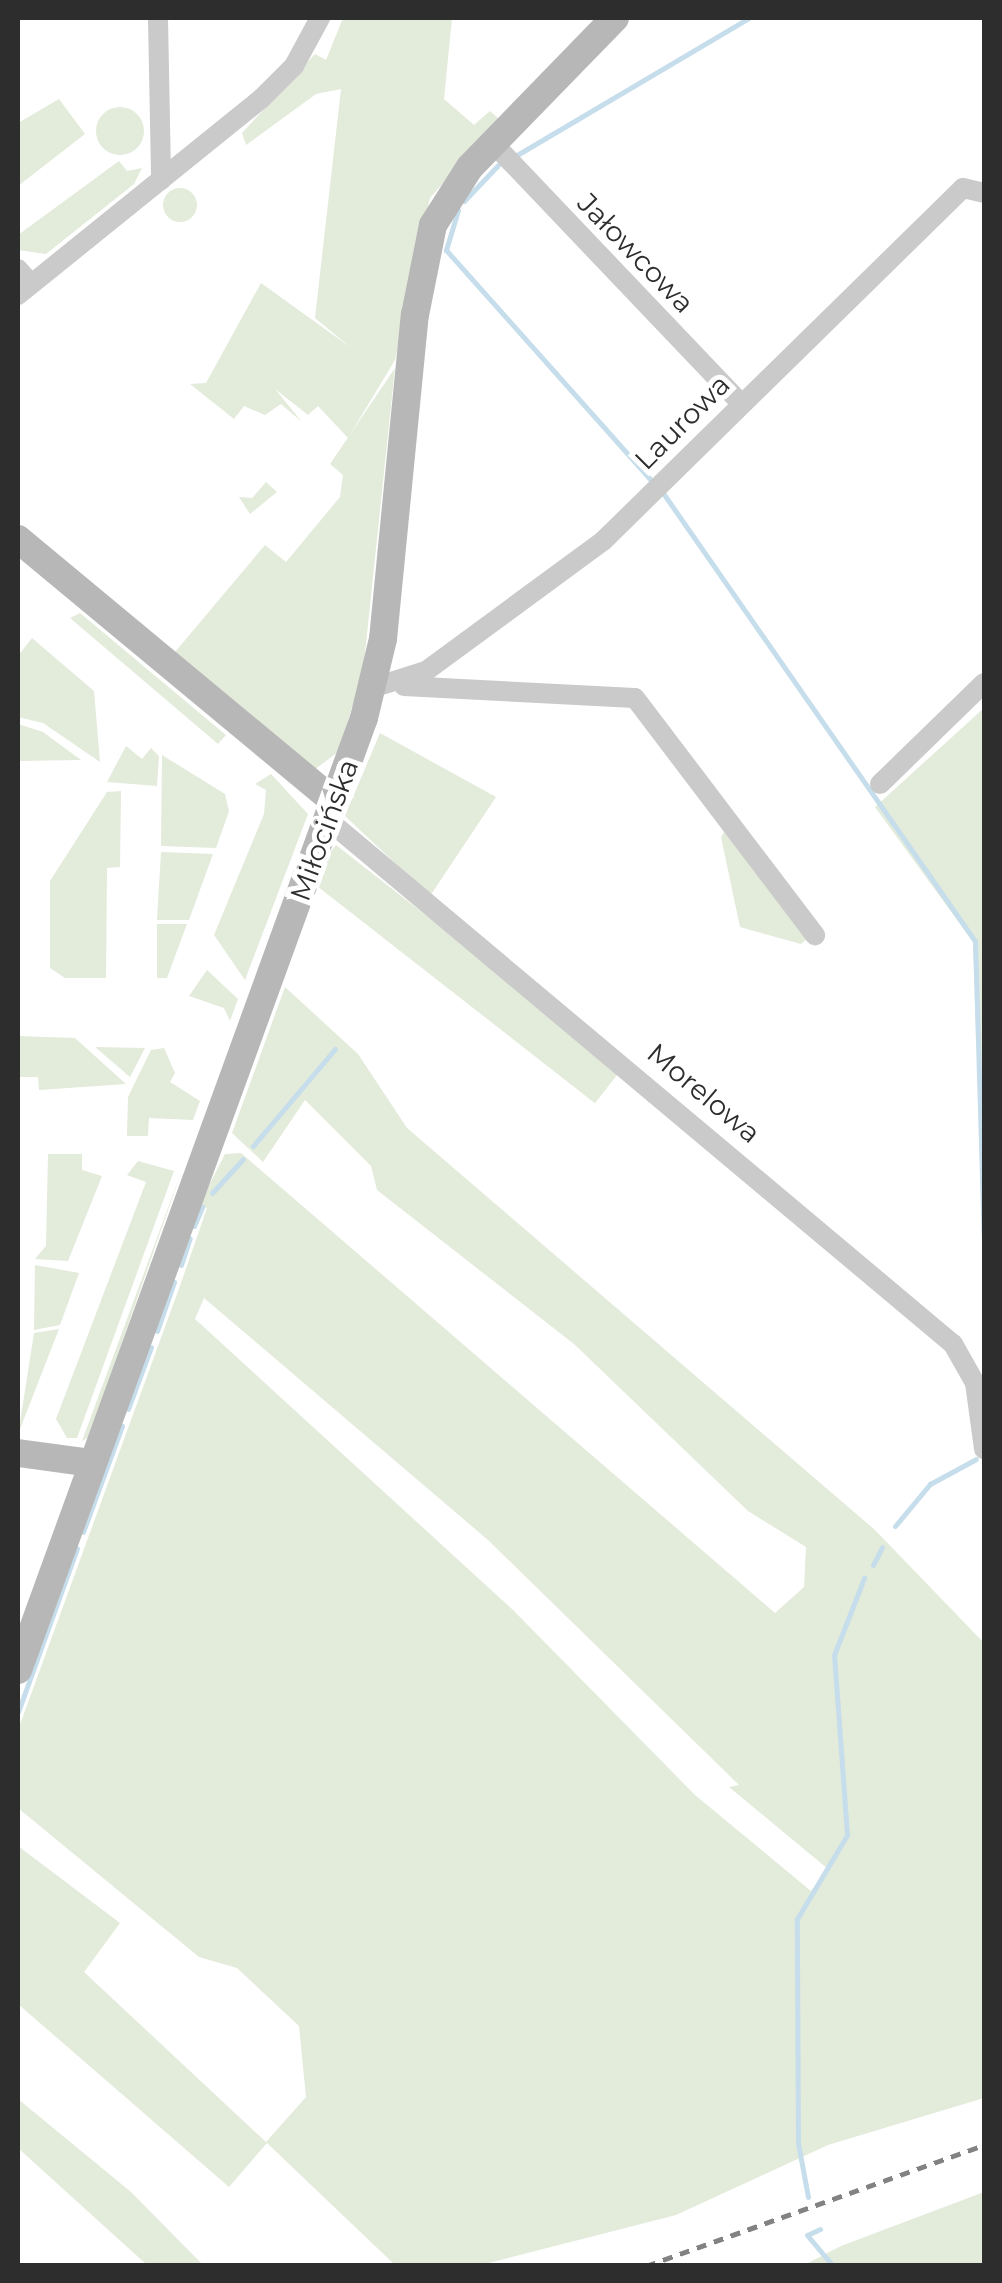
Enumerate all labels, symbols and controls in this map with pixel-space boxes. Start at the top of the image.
street label: Jałowcowa [571,186,701,320]
street label: Laurowa [628,368,736,476]
street label: Miłocińska [283,755,365,905]
street label: Morelowa [641,1036,767,1150]

